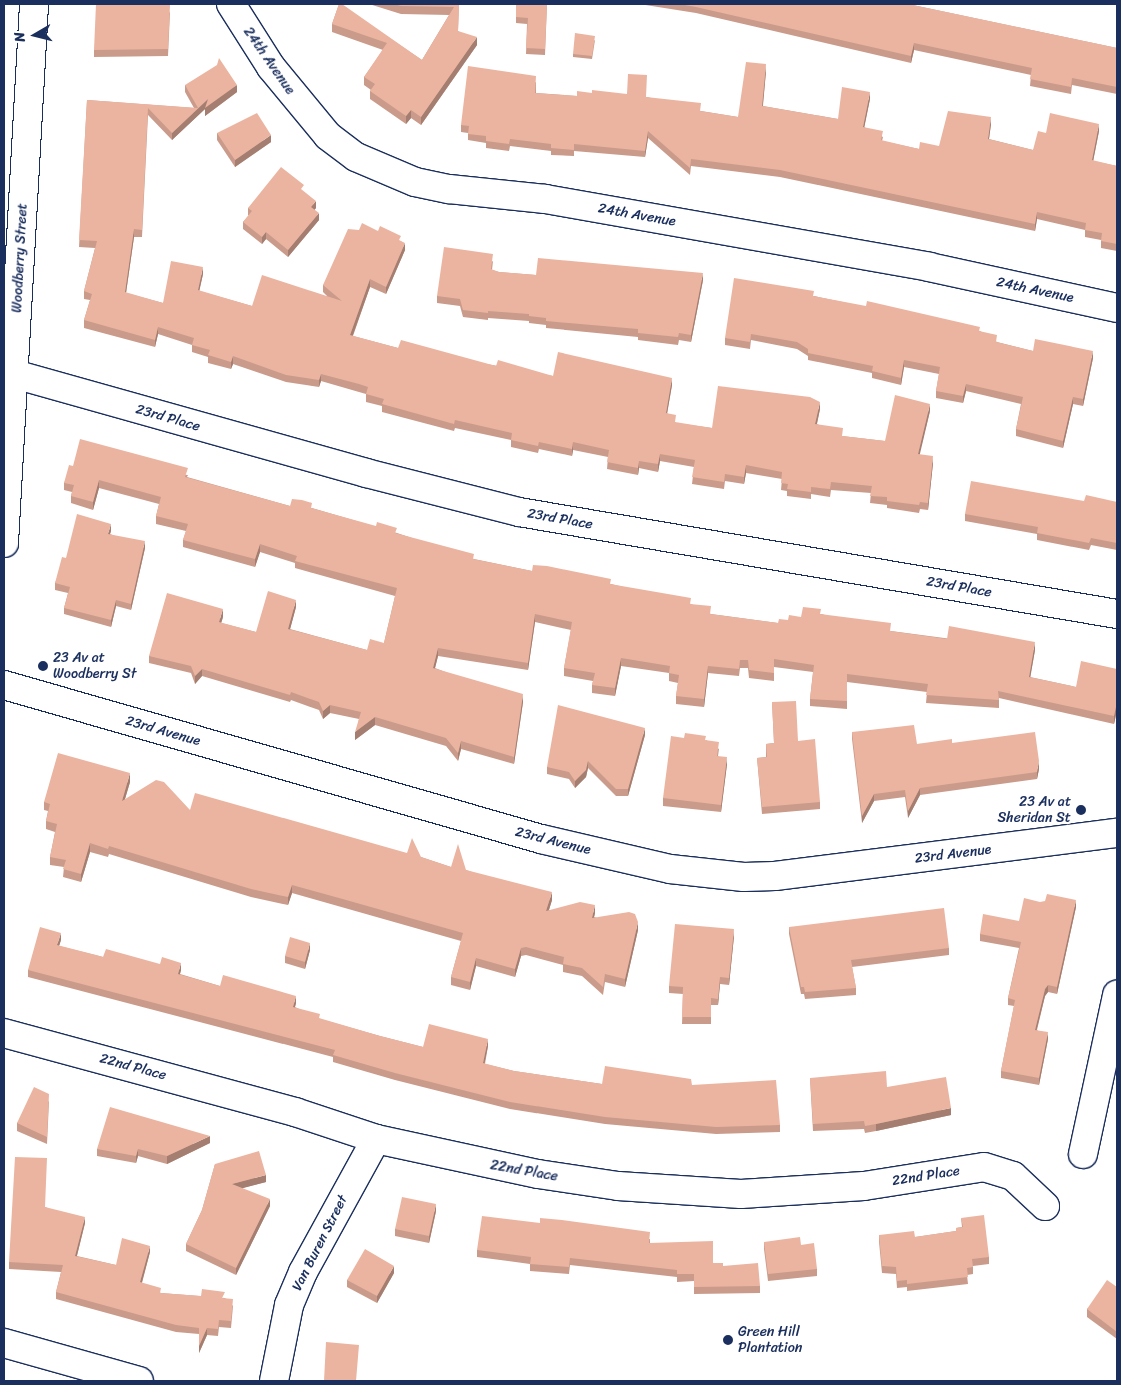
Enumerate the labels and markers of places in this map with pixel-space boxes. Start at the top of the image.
place label: 23 Av at Woodberry St [53,650,137,682]
marker: 23 Av at Woodberry St [37,660,49,672]
place label: 23 Av at Sheridan St [998,794,1071,826]
marker: 23 Av at Sheridan St [1075,804,1087,816]
place label: Green Hill Plantation [738,1324,802,1356]
marker: Green Hill Plantation [722,1334,734,1346]

